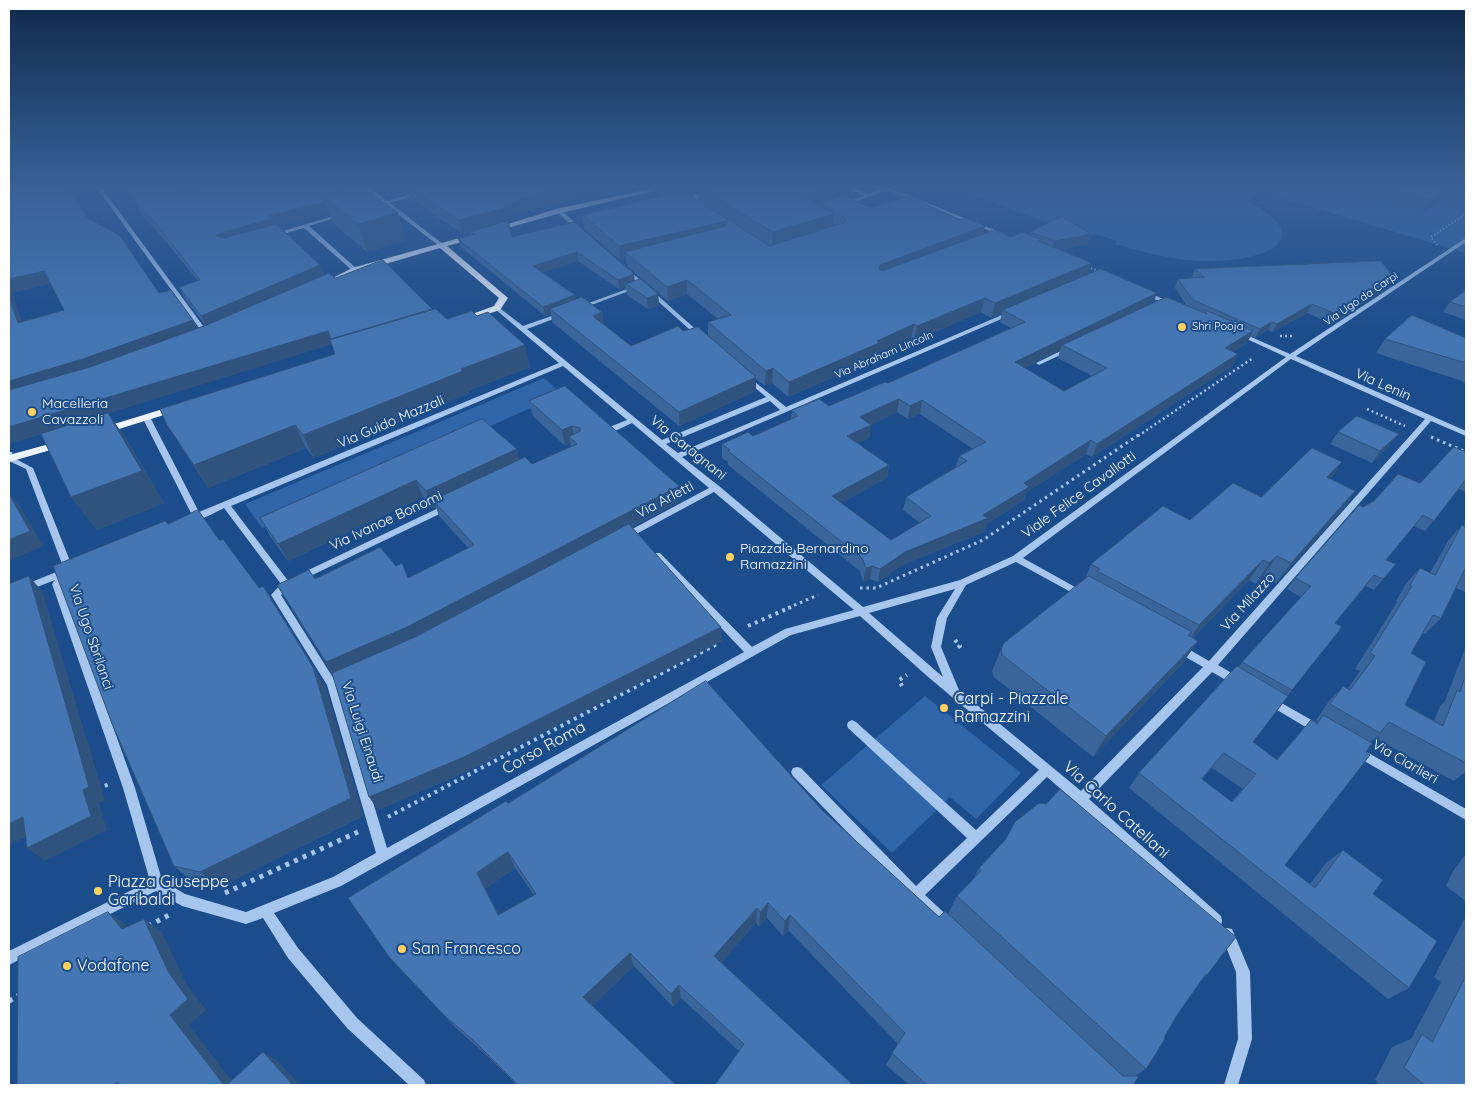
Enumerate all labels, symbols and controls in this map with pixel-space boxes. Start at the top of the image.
street label: Via Ugo da Carpi [1321,269,1401,329]
place label: Shri Pooja [1192,320,1243,334]
marker: Shri Pooja [1176,321,1188,333]
street label: Via Abraham Lincoln [833,328,935,382]
street label: Via Lenin [1353,365,1413,405]
street label: Via Guido Mazzali [335,392,447,452]
place label: Macelleria Cavazzoli [42,396,108,428]
marker: Macelleria Cavazzoli [26,406,38,418]
street label: Via Garagnani [647,412,729,484]
street label: Viale Felice Cavallotti [1019,448,1139,542]
street label: Via Arletti [633,478,697,522]
street label: Via Ivanoe Bonomi [327,488,445,554]
place label: Piazzale Bernardino Ramazzini [740,541,869,574]
marker: Piazzale Bernardino Ramazzini [724,551,736,563]
street label: Via Milazzo [1217,569,1279,635]
street label: Via Ugo Sbrilanci [65,582,117,692]
street label: Via Luigi Einaudi [338,679,386,785]
place label: Carpi - Piazzale Ramazzini [954,689,1069,727]
marker: Carpi - Piazzale Ramazzini [938,702,950,714]
street label: Corso Roma [499,717,589,779]
street label: Via Ciarlieri [1369,736,1441,788]
street label: Via Carlo Catellani [1059,757,1173,863]
place label: Piazza Giuseppe Garibaldi [108,872,229,910]
marker: Piazza Giuseppe Garibaldi [92,885,104,897]
place label: San Francesco [412,939,521,959]
marker: San Francesco [396,943,408,955]
place label: Vodafone [77,956,149,976]
marker: Vodafone [61,960,73,972]

